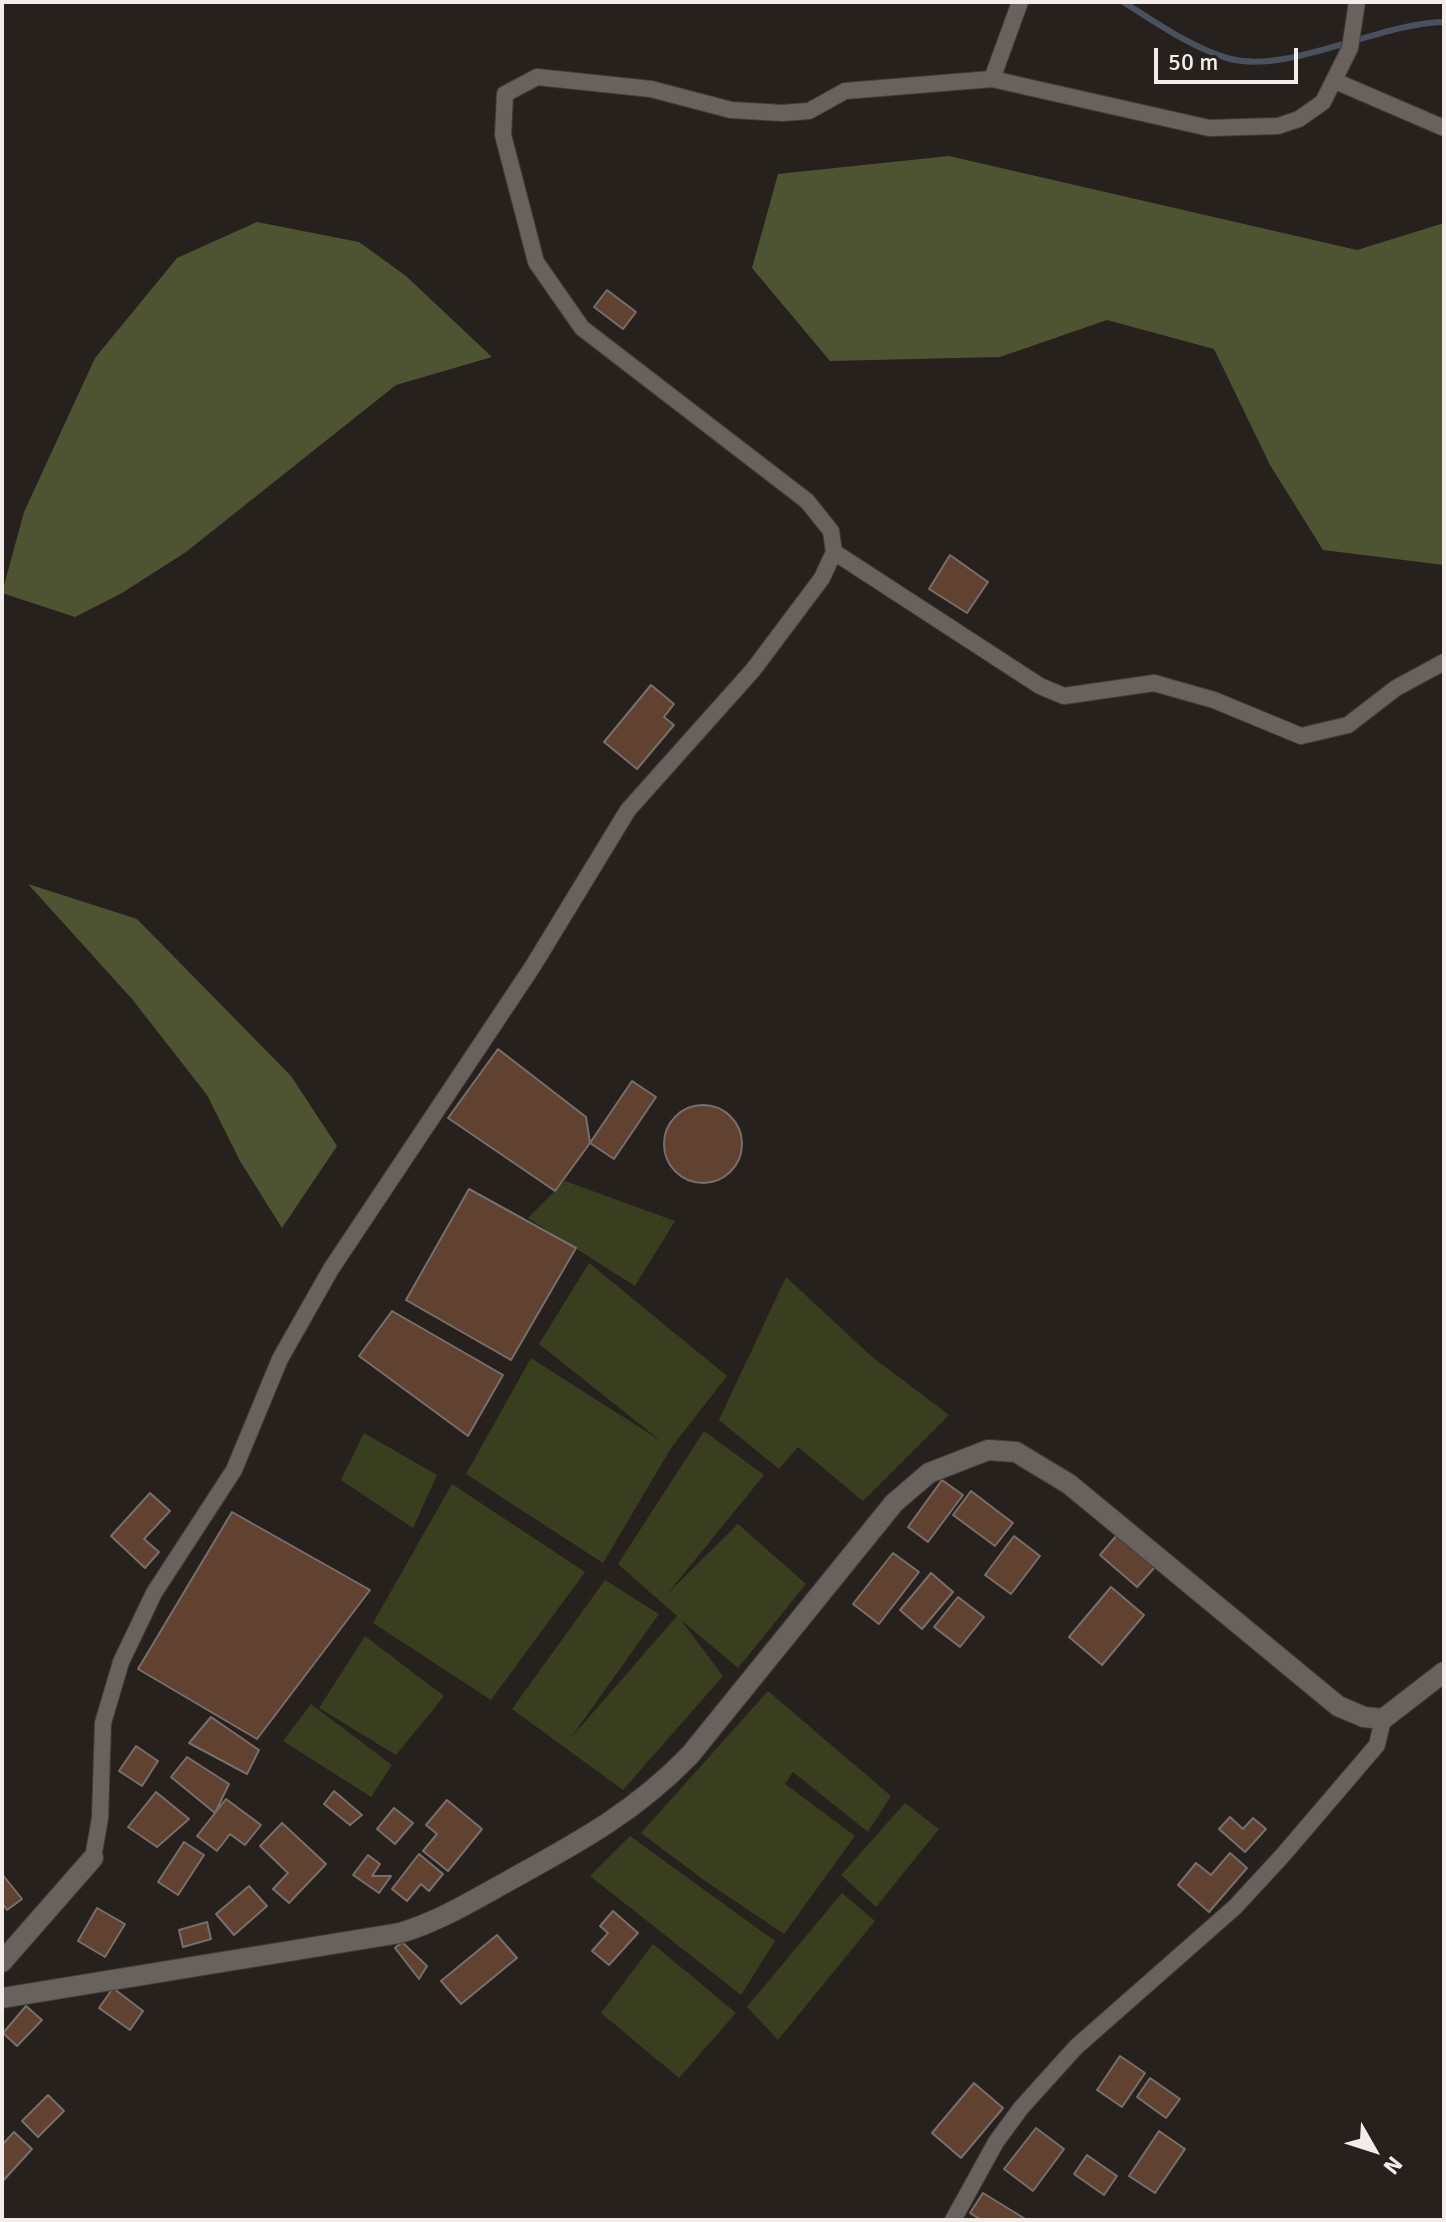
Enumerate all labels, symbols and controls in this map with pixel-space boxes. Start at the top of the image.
scale bar [1158,32,1302,82]
text: 50 m [1168,47,1218,77]
north arrow [1334,2110,1414,2190]
text: N [1378,2151,1408,2180]

